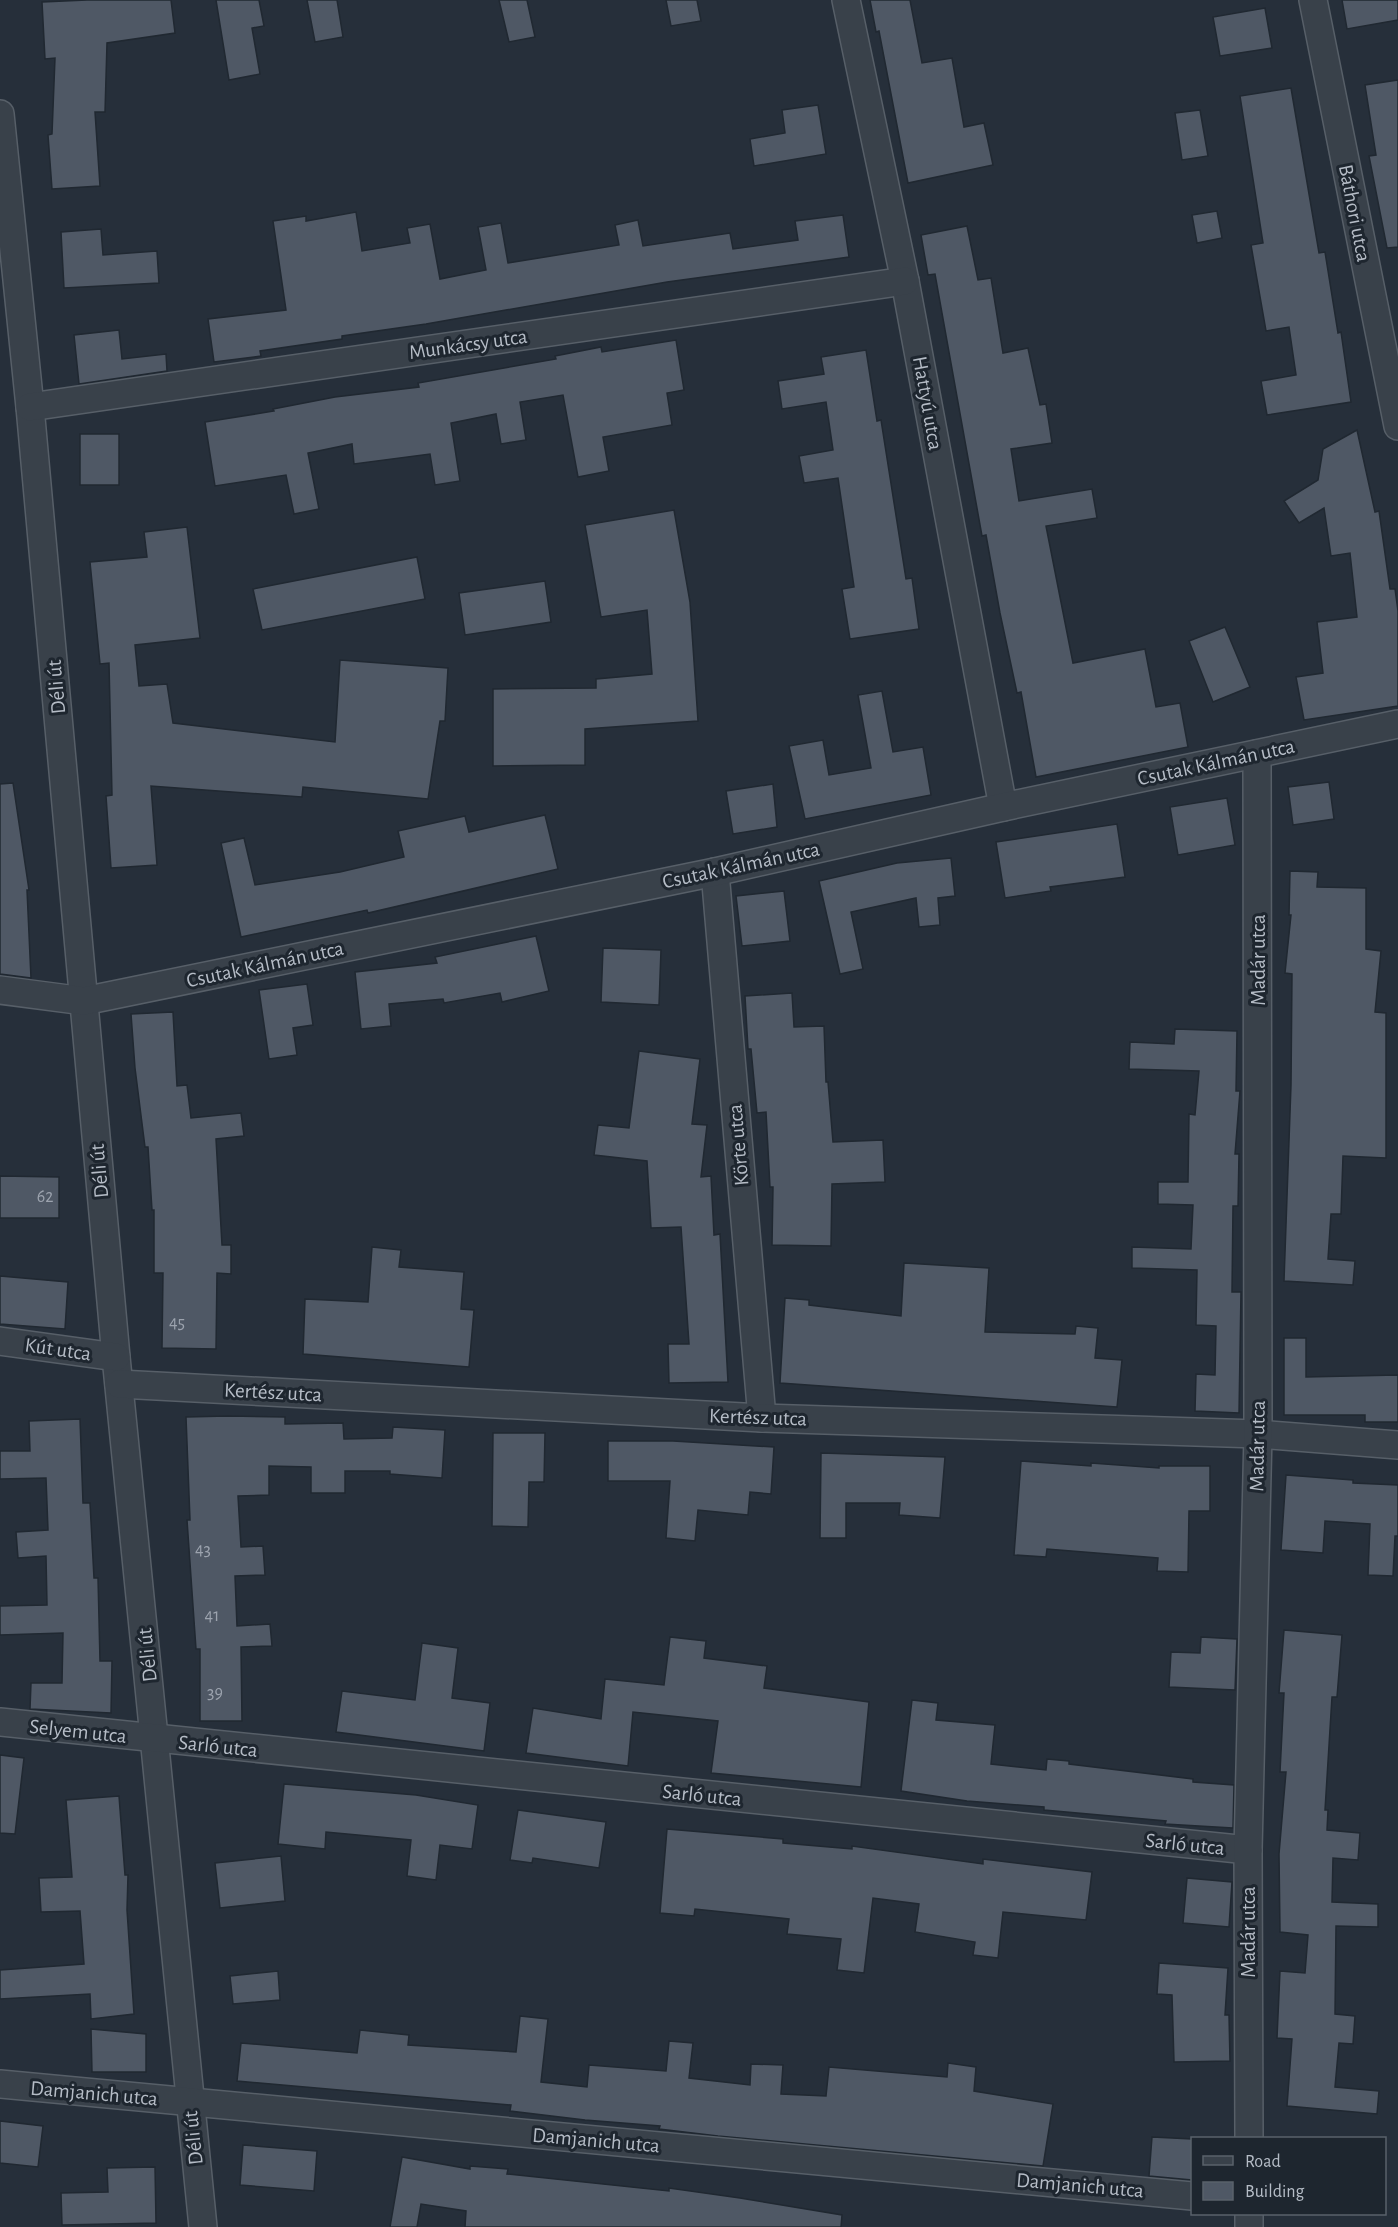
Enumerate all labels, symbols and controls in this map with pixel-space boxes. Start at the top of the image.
street label: Báthori utca [1335,163,1374,264]
street label: Munkácsy utca [408,326,529,363]
street label: Hattyú utca [909,355,946,452]
street label: Déli út [44,659,69,715]
street label: Csutak Kálmán utca [1136,735,1297,789]
street label: Csutak Kálmán utca [661,838,822,892]
street label: Madár utca [1248,914,1269,1006]
street label: Csutak Kálmán utca [185,937,346,991]
street label: Körte utca [724,1103,753,1187]
street label: Déli út [87,1143,112,1199]
house number: 62 [37,1188,53,1206]
house number: 45 [169,1314,185,1332]
street label: Kút utca [23,1334,93,1365]
street label: Kertész utca [223,1379,323,1406]
street label: Madár utca [1246,1400,1269,1492]
street label: Kertész utca [709,1405,808,1430]
house number: 43 [195,1541,211,1559]
house number: 41 [205,1607,219,1625]
street label: Déli út [134,1627,161,1683]
house number: 39 [207,1684,223,1702]
street label: Selyem utca [28,1716,128,1747]
street label: Sarló utca [177,1732,259,1761]
street label: Sarló utca [661,1781,743,1810]
street label: Sarló utca [1144,1830,1226,1859]
street label: Madár utca [1238,1886,1259,1978]
street label: Damjanich utca [29,2077,159,2110]
street label: Déli út [180,2110,207,2166]
street label: Damjanich utca [531,2124,661,2157]
legend [1191,2137,1386,2215]
text: Road [1245,2153,1281,2171]
street label: Damjanich utca [1015,2169,1145,2202]
text: Building [1245,2183,1305,2201]

